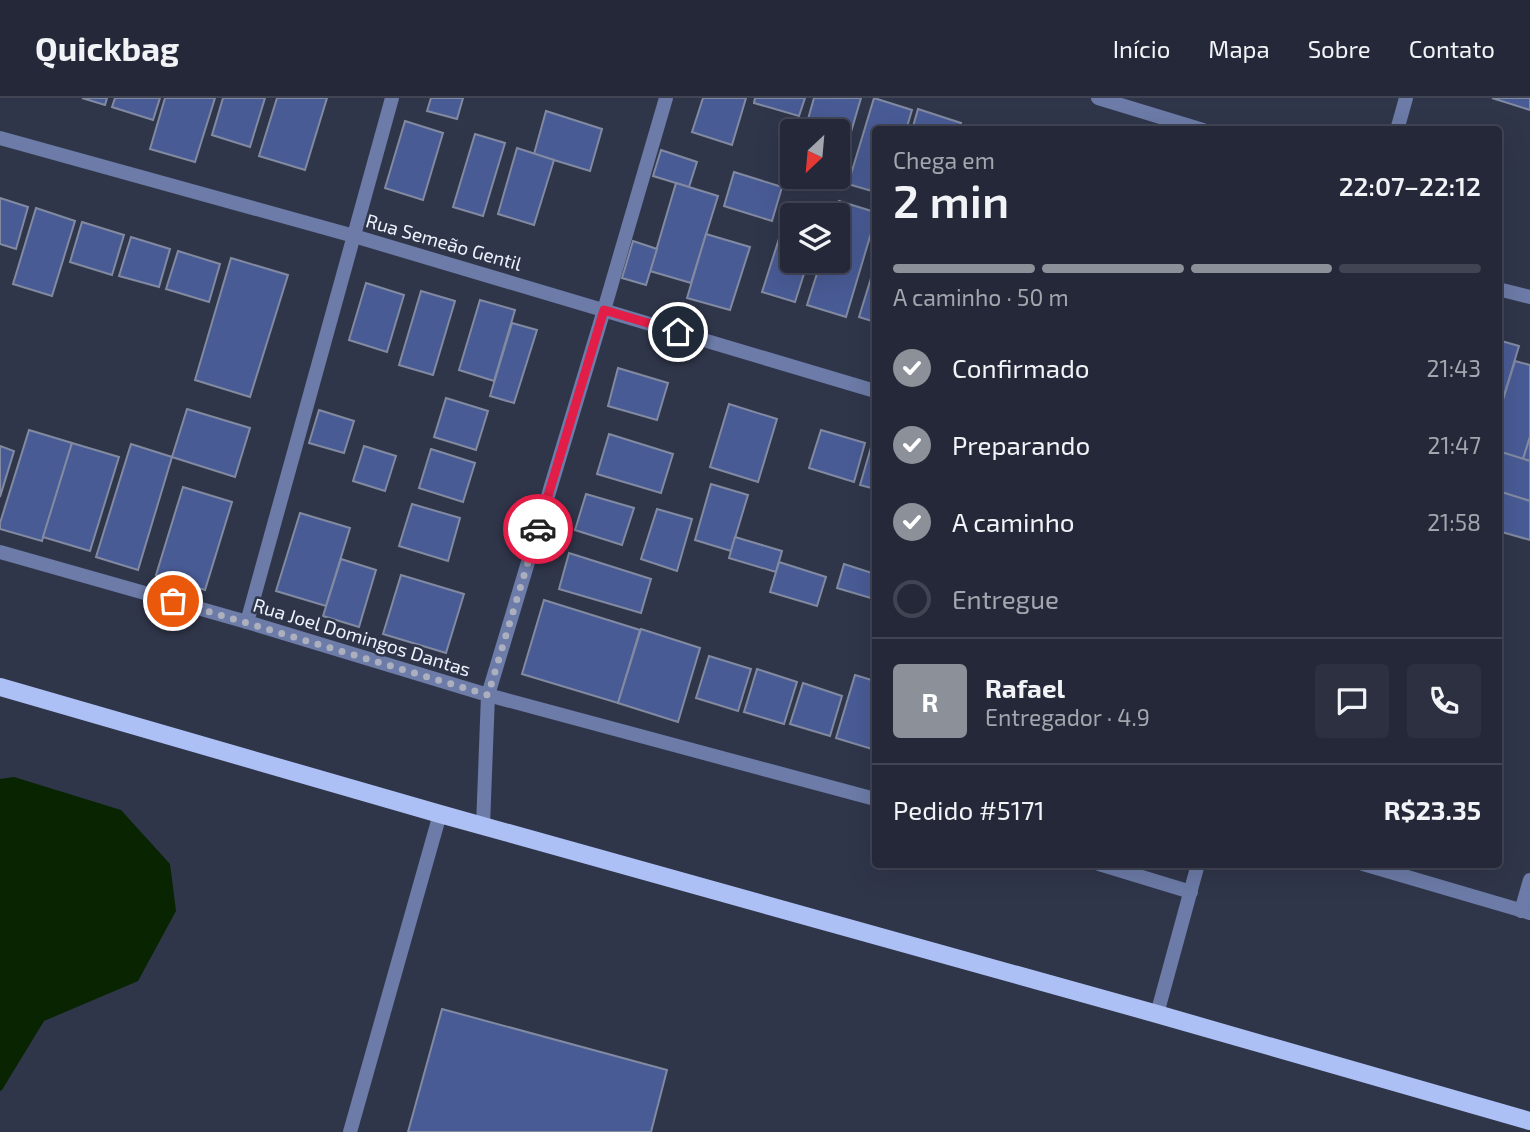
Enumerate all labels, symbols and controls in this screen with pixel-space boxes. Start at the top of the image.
text: Quickbag [35,28,179,68]
text: Início [1113,34,1170,63]
text: Mapa [1208,34,1270,63]
text: Sobre [1308,34,1371,63]
text: Contato [1409,34,1495,63]
north arrow [780,119,850,189]
map controls [780,119,850,273]
text: Chega em [893,146,995,174]
text: 22:07–22:12 [1339,170,1481,201]
text: 2 min [893,172,1009,227]
button: layers [780,203,850,273]
street label: Rua Semeão Gentil [363,208,525,275]
text: A caminho · 50 m [893,283,1069,311]
pin [648,302,708,362]
icon: home [659,313,697,351]
icon: check [893,349,931,387]
text: Confirmado [952,352,1090,383]
text: 21:43 [1427,354,1481,382]
icon: check [893,426,931,464]
text: Preparando [952,429,1090,460]
text: 21:47 [1428,431,1481,459]
courier [503,494,573,564]
icon: check [893,503,931,541]
text: A caminho [952,506,1075,537]
text: 21:58 [1427,508,1481,536]
icon: car [519,510,557,548]
pin [143,571,203,631]
icon: bag [154,582,192,620]
text: Entregue [952,583,1059,614]
street label: Rua Joel Domingos Dantas [251,592,474,681]
button: chat [1315,664,1389,738]
button: phone [1407,664,1481,738]
text: Rafael [985,672,1065,703]
text: R [922,686,938,717]
text: Entregador · 4.9 [985,703,1150,731]
text: Pedido #5171 [893,794,1045,825]
text: R$23.35 [1384,794,1481,825]

